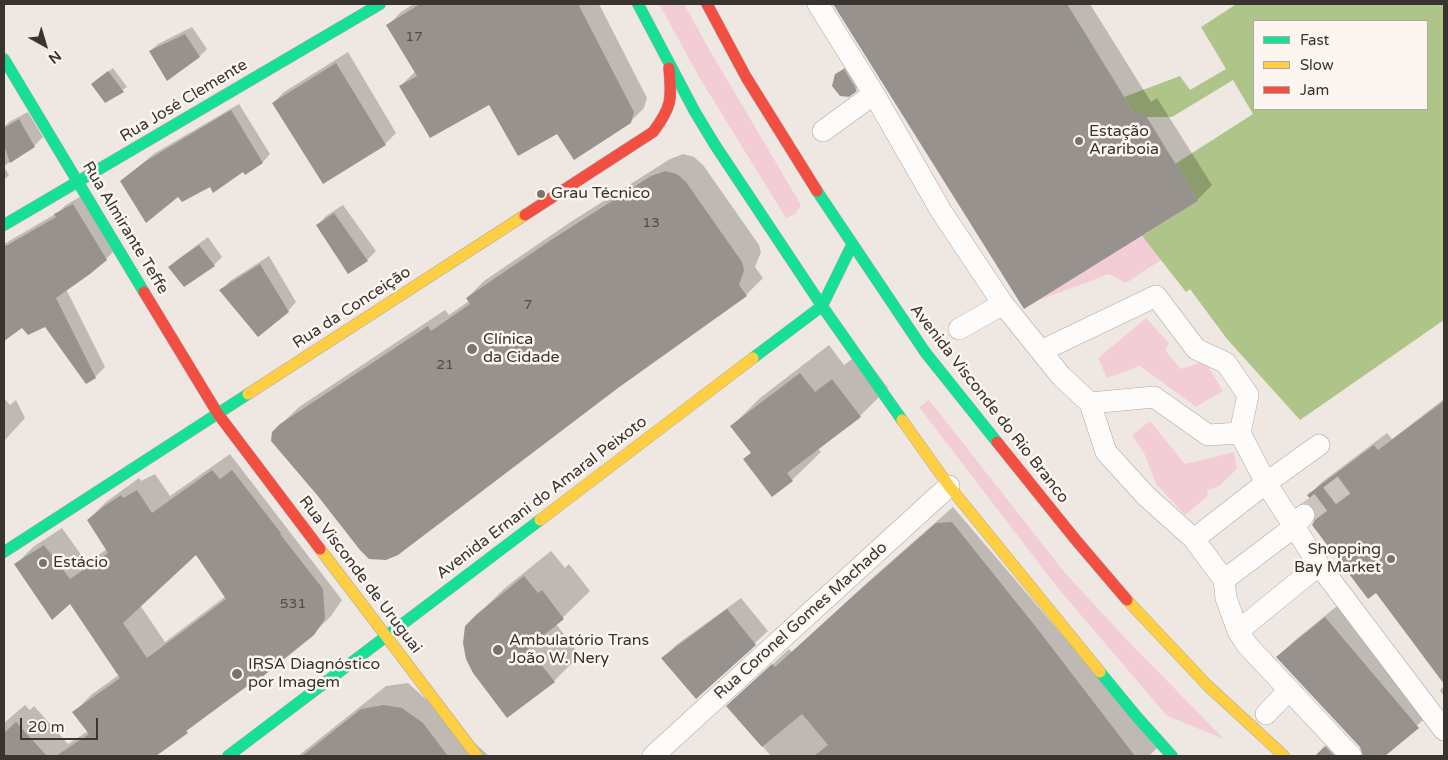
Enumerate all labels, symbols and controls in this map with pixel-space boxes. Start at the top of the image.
north arrow [20,20,70,70]
legend [1253,20,1428,110]
house number: 17 [405,29,423,45]
text: Fast [1300,31,1329,49]
text: N [45,47,64,67]
street label: Rua José Clemente [117,55,251,147]
text: Slow [1300,56,1334,74]
text: Jam [1300,81,1329,99]
place label: Estação Arariboia [1089,122,1159,160]
marker: Estação Arariboia [1073,135,1085,147]
street label: Rua Almirante Teffe [78,158,172,298]
place label: Grau Técnico [551,184,650,204]
marker: Grau Técnico [535,188,547,200]
house number: 13 [642,215,660,231]
street label: Rua da Conceição [289,263,415,353]
house number: 7 [524,297,532,313]
street label: Avenida Visconde do Rio Branco [905,301,1073,507]
place label: Clínica da Cidade [483,330,560,368]
marker: Clínica da Cidade [465,342,479,356]
house number: 21 [436,357,454,373]
street label: Avenida Ernani do Amaral Peixoto [433,412,651,584]
street label: Rua Visconde de Uruguai [295,493,425,657]
street label: Rua Coronel Gomes Machado [710,538,892,704]
place label: Shopping Bay Market [1294,540,1381,578]
place label: Estácio [53,553,108,573]
marker: Shopping Bay Market [1385,553,1397,565]
marker: Estácio [37,557,49,569]
house number: 531 [280,596,306,612]
place label: Ambulatório Trans João W. Nery [509,631,649,669]
marker: Ambulatório Trans João W. Nery [491,643,505,657]
place label: IRSA Diagnóstico por Imagem [248,655,380,693]
marker: IRSA Diagnóstico por Imagem [230,667,244,681]
scale bar [22,708,100,740]
text: 20 m [28,718,65,736]

